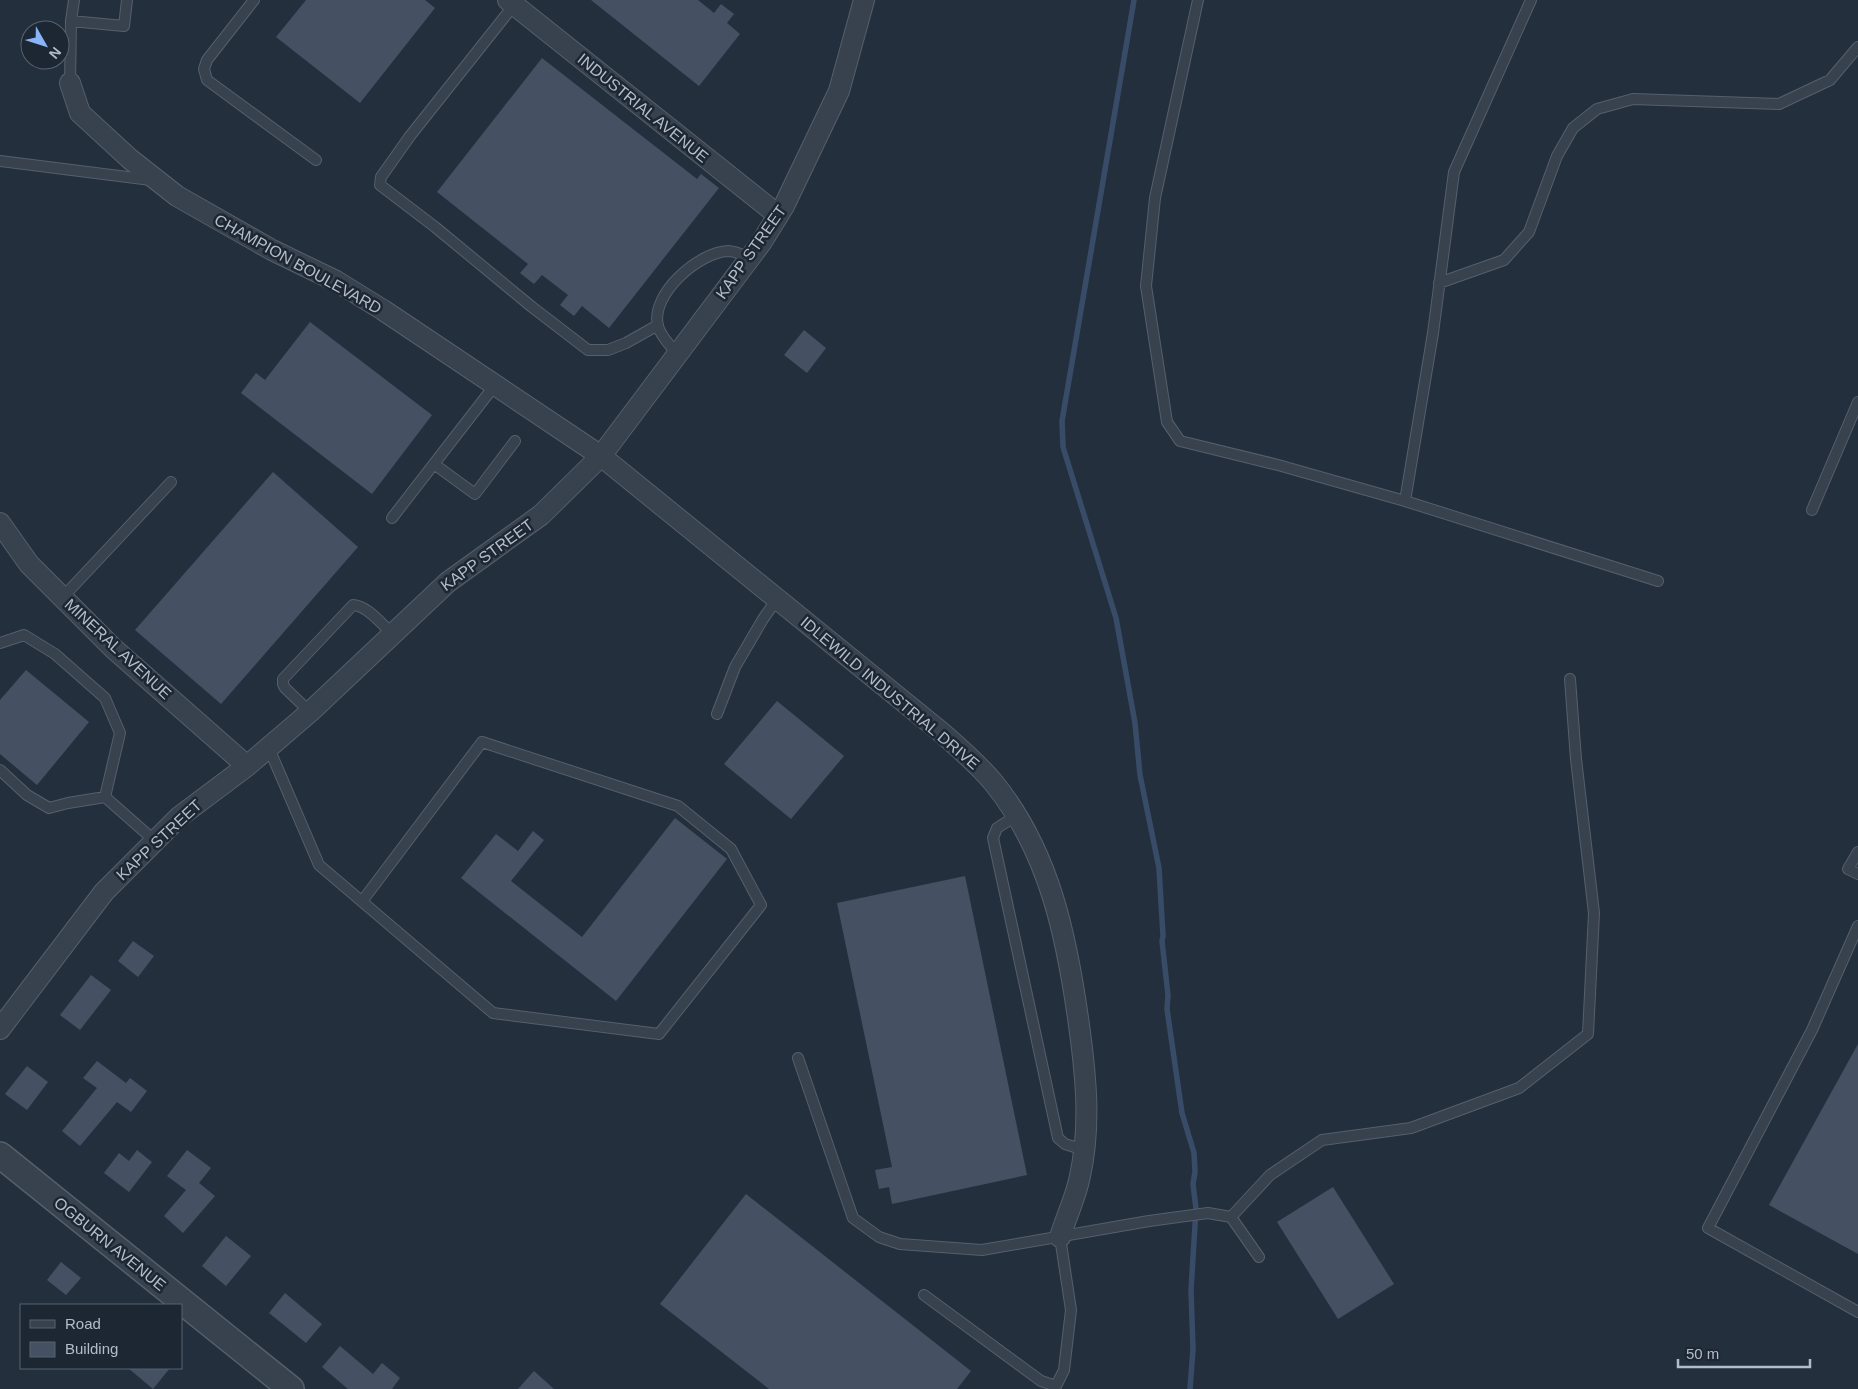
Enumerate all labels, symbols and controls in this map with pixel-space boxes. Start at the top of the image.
north arrow [20,20,70,70]
text: N [46,44,65,62]
street label: INDUSTRIAL AVENUE [574,50,712,166]
street label: KAPP STREET [712,202,790,302]
street label: CHAMPION BOULEVARD [212,211,384,317]
street label: KAPP STREET [438,516,537,594]
street label: MINERAL AVENUE [61,595,175,703]
street label: IDLEWILD INDUSTRIAL DRIVE [797,613,983,773]
street label: KAPP STREET [113,796,205,884]
street label: OGBURN AVENUE [51,1194,169,1294]
legend [20,1304,182,1369]
text: Road [65,1315,101,1332]
scale bar [1678,1336,1810,1368]
text: Building [65,1340,118,1357]
text: 50 m [1686,1345,1719,1362]

